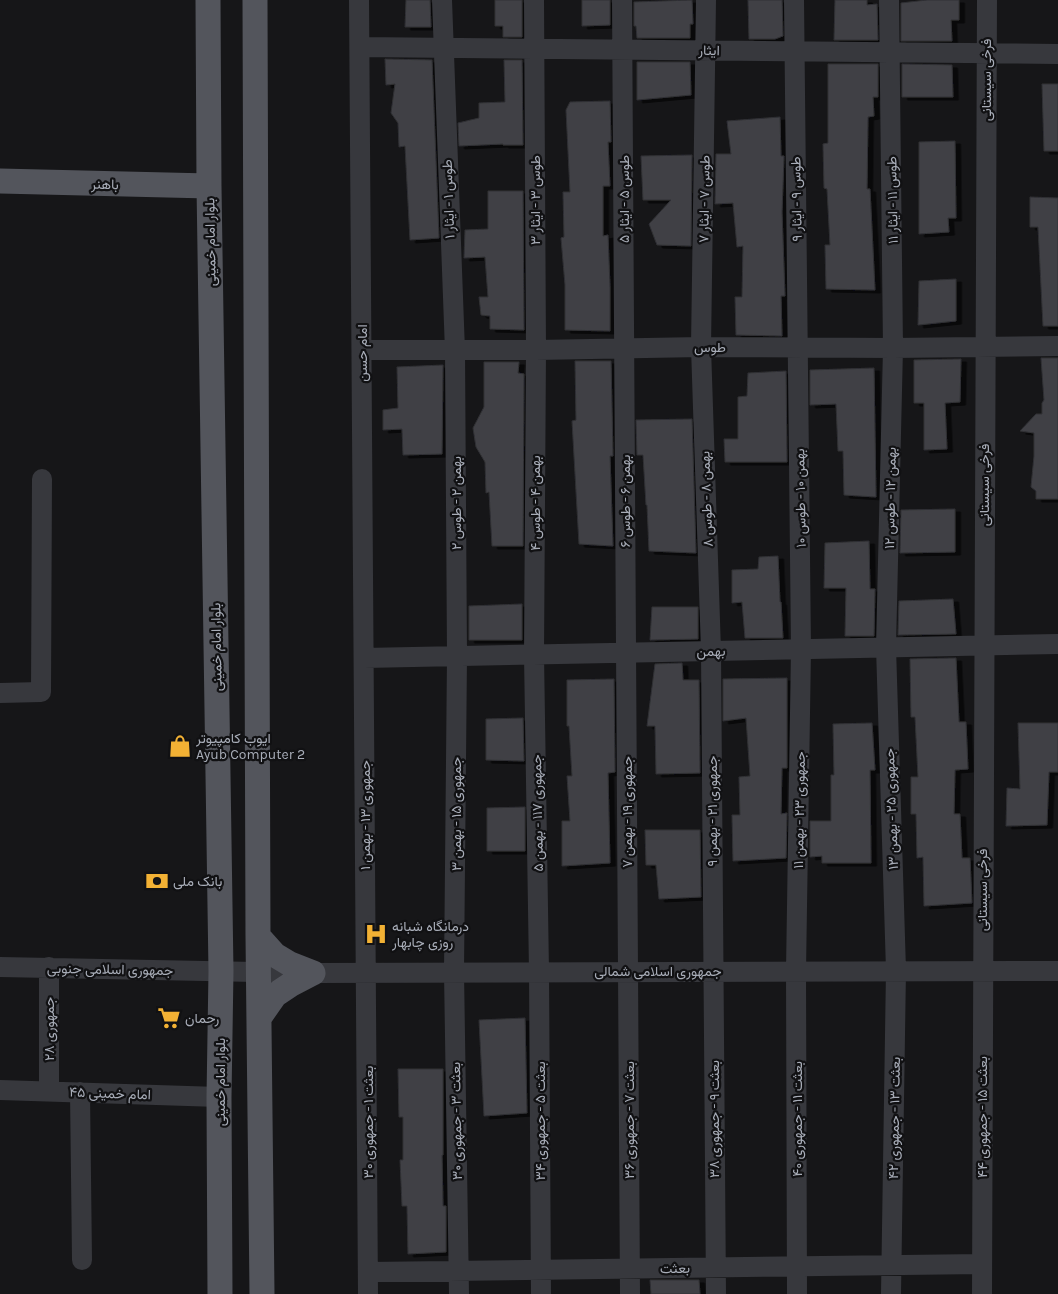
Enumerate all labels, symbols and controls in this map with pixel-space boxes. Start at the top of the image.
street label: فرخی سیستانی [978,39,995,121]
street label: ایثار [697,42,720,59]
street label: طوس ۳ - ایثار ۳ [527,155,544,245]
street label: طوس ۵ - ایثار ۵ [616,155,633,243]
street label: طوس ۷ - ایثار ۷ [695,155,714,243]
street label: طوس ۹ - ایثار ۹ [787,156,806,242]
street label: طوس ۱۱ - ایثار ۱۱ [883,156,902,244]
street label: طوس ۱ - ایثار ۱ [439,159,458,239]
street label: باهنر [90,176,119,193]
street label: بلوار امام خمینی [201,198,220,286]
street label: امام حسن [354,324,371,382]
street label: طوس [694,339,726,356]
street label: فرخی سیستانی [976,444,993,526]
street label: بهمن ۱۲ - طوس ۱۲ [881,447,900,549]
street label: بهمن ۱۰ - طوس ۱۰ [791,448,810,548]
street label: بهمن ۸ - طوس ۸ [696,451,717,547]
street label: بهمن ۴ - طوس ۴ [527,455,544,551]
street label: بهمن ۶ - طوس ۶ [617,455,634,547]
street label: بهمن ۲ - طوس ۲ [448,456,465,550]
street label: بلوار امام خمینی [207,603,226,691]
street label: بهمن [696,643,726,660]
place label: ایوب کامپیوتر Ayub Computer 2 [195,730,305,763]
shop icon: ایوب کامپیوتر Ayub Computer 2 [167,733,193,759]
street label: جمهوری ۲۵ - بهمن ۱۳ [881,748,902,870]
street label: جمهوری ۲۳ - بهمن ۱۱ [790,751,809,869]
street label: جمهوری ۱۱۷ - بهمن ۵ [528,754,547,872]
street label: جمهوری ۱۹ - بهمن ۷ [619,756,636,868]
street label: جمهوری ۲۱ - بهمن ۹ [704,756,721,866]
street label: جمهوری ۱۵ - بهمن ۳ [448,757,465,871]
street label: جمهوری ۱۳ - بهمن ۱ [357,760,374,870]
street label: فرخی سیستانی [974,849,991,931]
bank icon: بانک ملی [144,868,170,894]
place label: بانک ملی [173,873,222,890]
place label: درمانگاه شبانه روزی چابهار [391,918,469,952]
hospital icon: درمانگاه شبانه روزی چابهار [363,921,389,947]
street label: جمهوری اسلامی جنوبی [47,960,173,979]
street label: جمهوری اسلامی شمالی [594,963,722,980]
street label: جمهوری ۲۸ [41,997,58,1061]
supermarket icon: رحمان [156,1005,182,1031]
place label: رحمان [185,1010,219,1027]
street label: بلوار امام خمینی [212,1038,229,1126]
street label: بعثت ۱۵ - جمهوری ۴۴ [974,1056,991,1178]
street label: بعثت ۱۳ - جمهوری ۴۲ [885,1057,904,1179]
street label: بعثت ۹ - جمهوری ۳۸ [706,1060,723,1178]
street label: بعثت ۵ - جمهوری ۳۴ [532,1061,549,1181]
street label: بعثت ۷ - جمهوری ۳۶ [621,1061,638,1179]
street label: بعثت ۱۱ - جمهوری ۴۰ [789,1061,806,1177]
street label: بعثت ۳ - جمهوری ۳۰ [447,1062,466,1180]
street label: بعثت ۱ - جمهوری ۳۰ [360,1066,377,1178]
street label: امام خمینی ۴۵ [69,1084,151,1103]
street label: بعثت [660,1260,690,1277]

